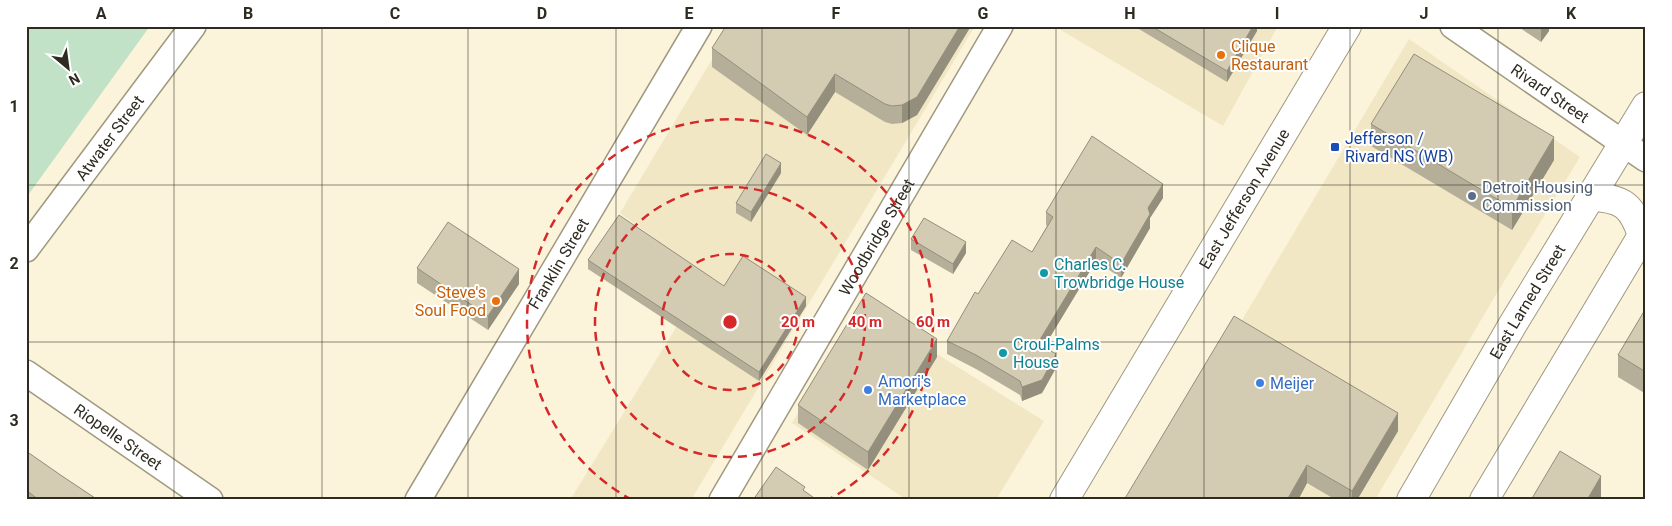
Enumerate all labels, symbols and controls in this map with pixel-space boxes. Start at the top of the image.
text: A [96,4,107,23]
text: B [243,4,253,23]
text: C [390,4,400,23]
text: D [537,4,547,23]
text: E [685,4,694,23]
text: F [832,4,841,23]
text: G [978,4,989,23]
text: H [1124,4,1136,23]
text: I [1275,4,1279,23]
text: J [1420,4,1428,23]
text: K [1566,4,1577,23]
place label: Clique Restaurant [1231,37,1308,74]
north arrow [42,42,92,92]
marker: Clique Restaurant [1215,49,1227,61]
street label: Rivard Street [1507,60,1593,127]
text: N [66,70,83,89]
street label: Atwater Street [72,92,148,184]
text: 1 [9,97,19,116]
street label: East Jefferson Avenue [1195,125,1294,272]
place label: Jefferson / Rivard NS (WB) [1345,129,1454,166]
marker: Jefferson / Rivard NS (WB) [1329,141,1341,153]
street label: Woodbridge Street [835,175,918,299]
place label: Detroit Housing Commission [1482,178,1593,215]
marker: Detroit Housing Commission [1466,190,1478,202]
street label: Franklin Street [524,215,593,313]
street label: East Larned Street [1486,241,1569,362]
text: 2 [9,254,19,273]
place label: Charles C. Trowbridge House [1054,255,1184,292]
marker: Charles C. Trowbridge House [1038,267,1050,279]
place label: Steve's Soul Food [415,283,486,320]
marker: Steve's Soul Food [490,295,502,307]
centre of rings [721,313,739,331]
text: 20 m [781,313,815,331]
text: 40 m [848,313,882,331]
text: 60 m [916,313,950,331]
place label: Croul-Palms House [1013,335,1100,372]
marker: Croul-Palms House [997,347,1009,359]
place label: Amori's Marketplace [878,372,966,409]
place label: Meijer [1270,374,1315,393]
marker: Meijer [1254,377,1266,389]
marker: Amori's Marketplace [862,384,874,396]
street label: Riopelle Street [70,400,166,474]
text: 3 [9,411,19,430]

